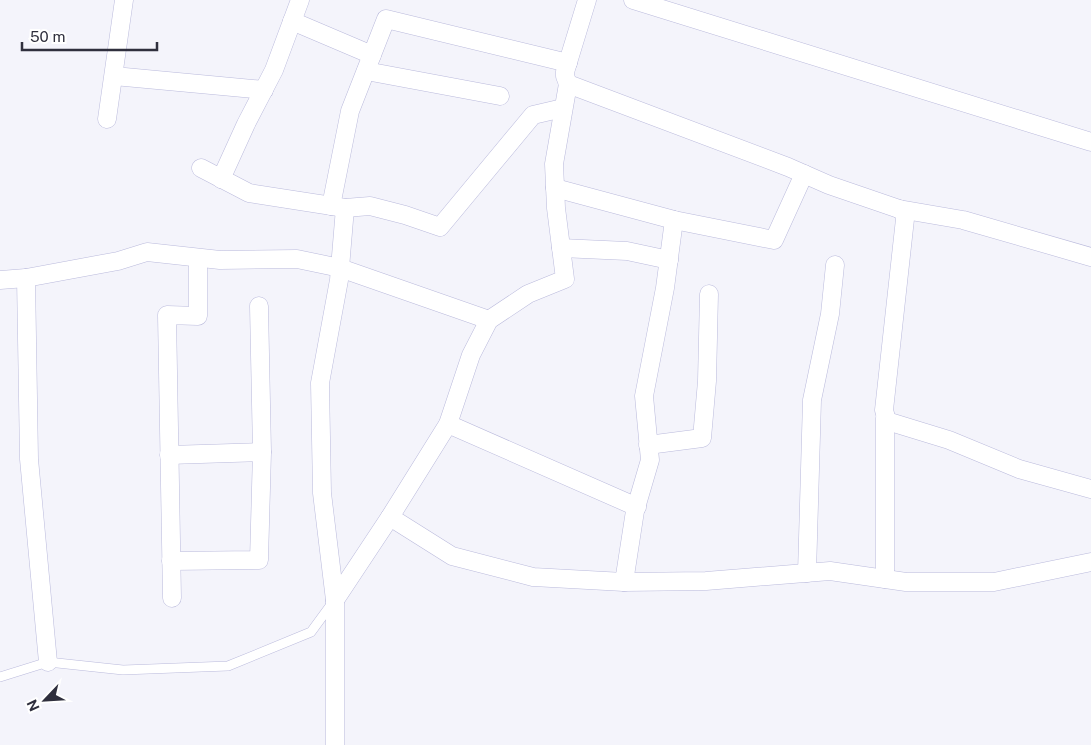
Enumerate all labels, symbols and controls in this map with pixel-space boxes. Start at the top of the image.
scale bar [22,20,158,52]
text: 50 m [30,28,65,45]
north arrow [20,675,70,725]
text: N [24,697,43,714]

